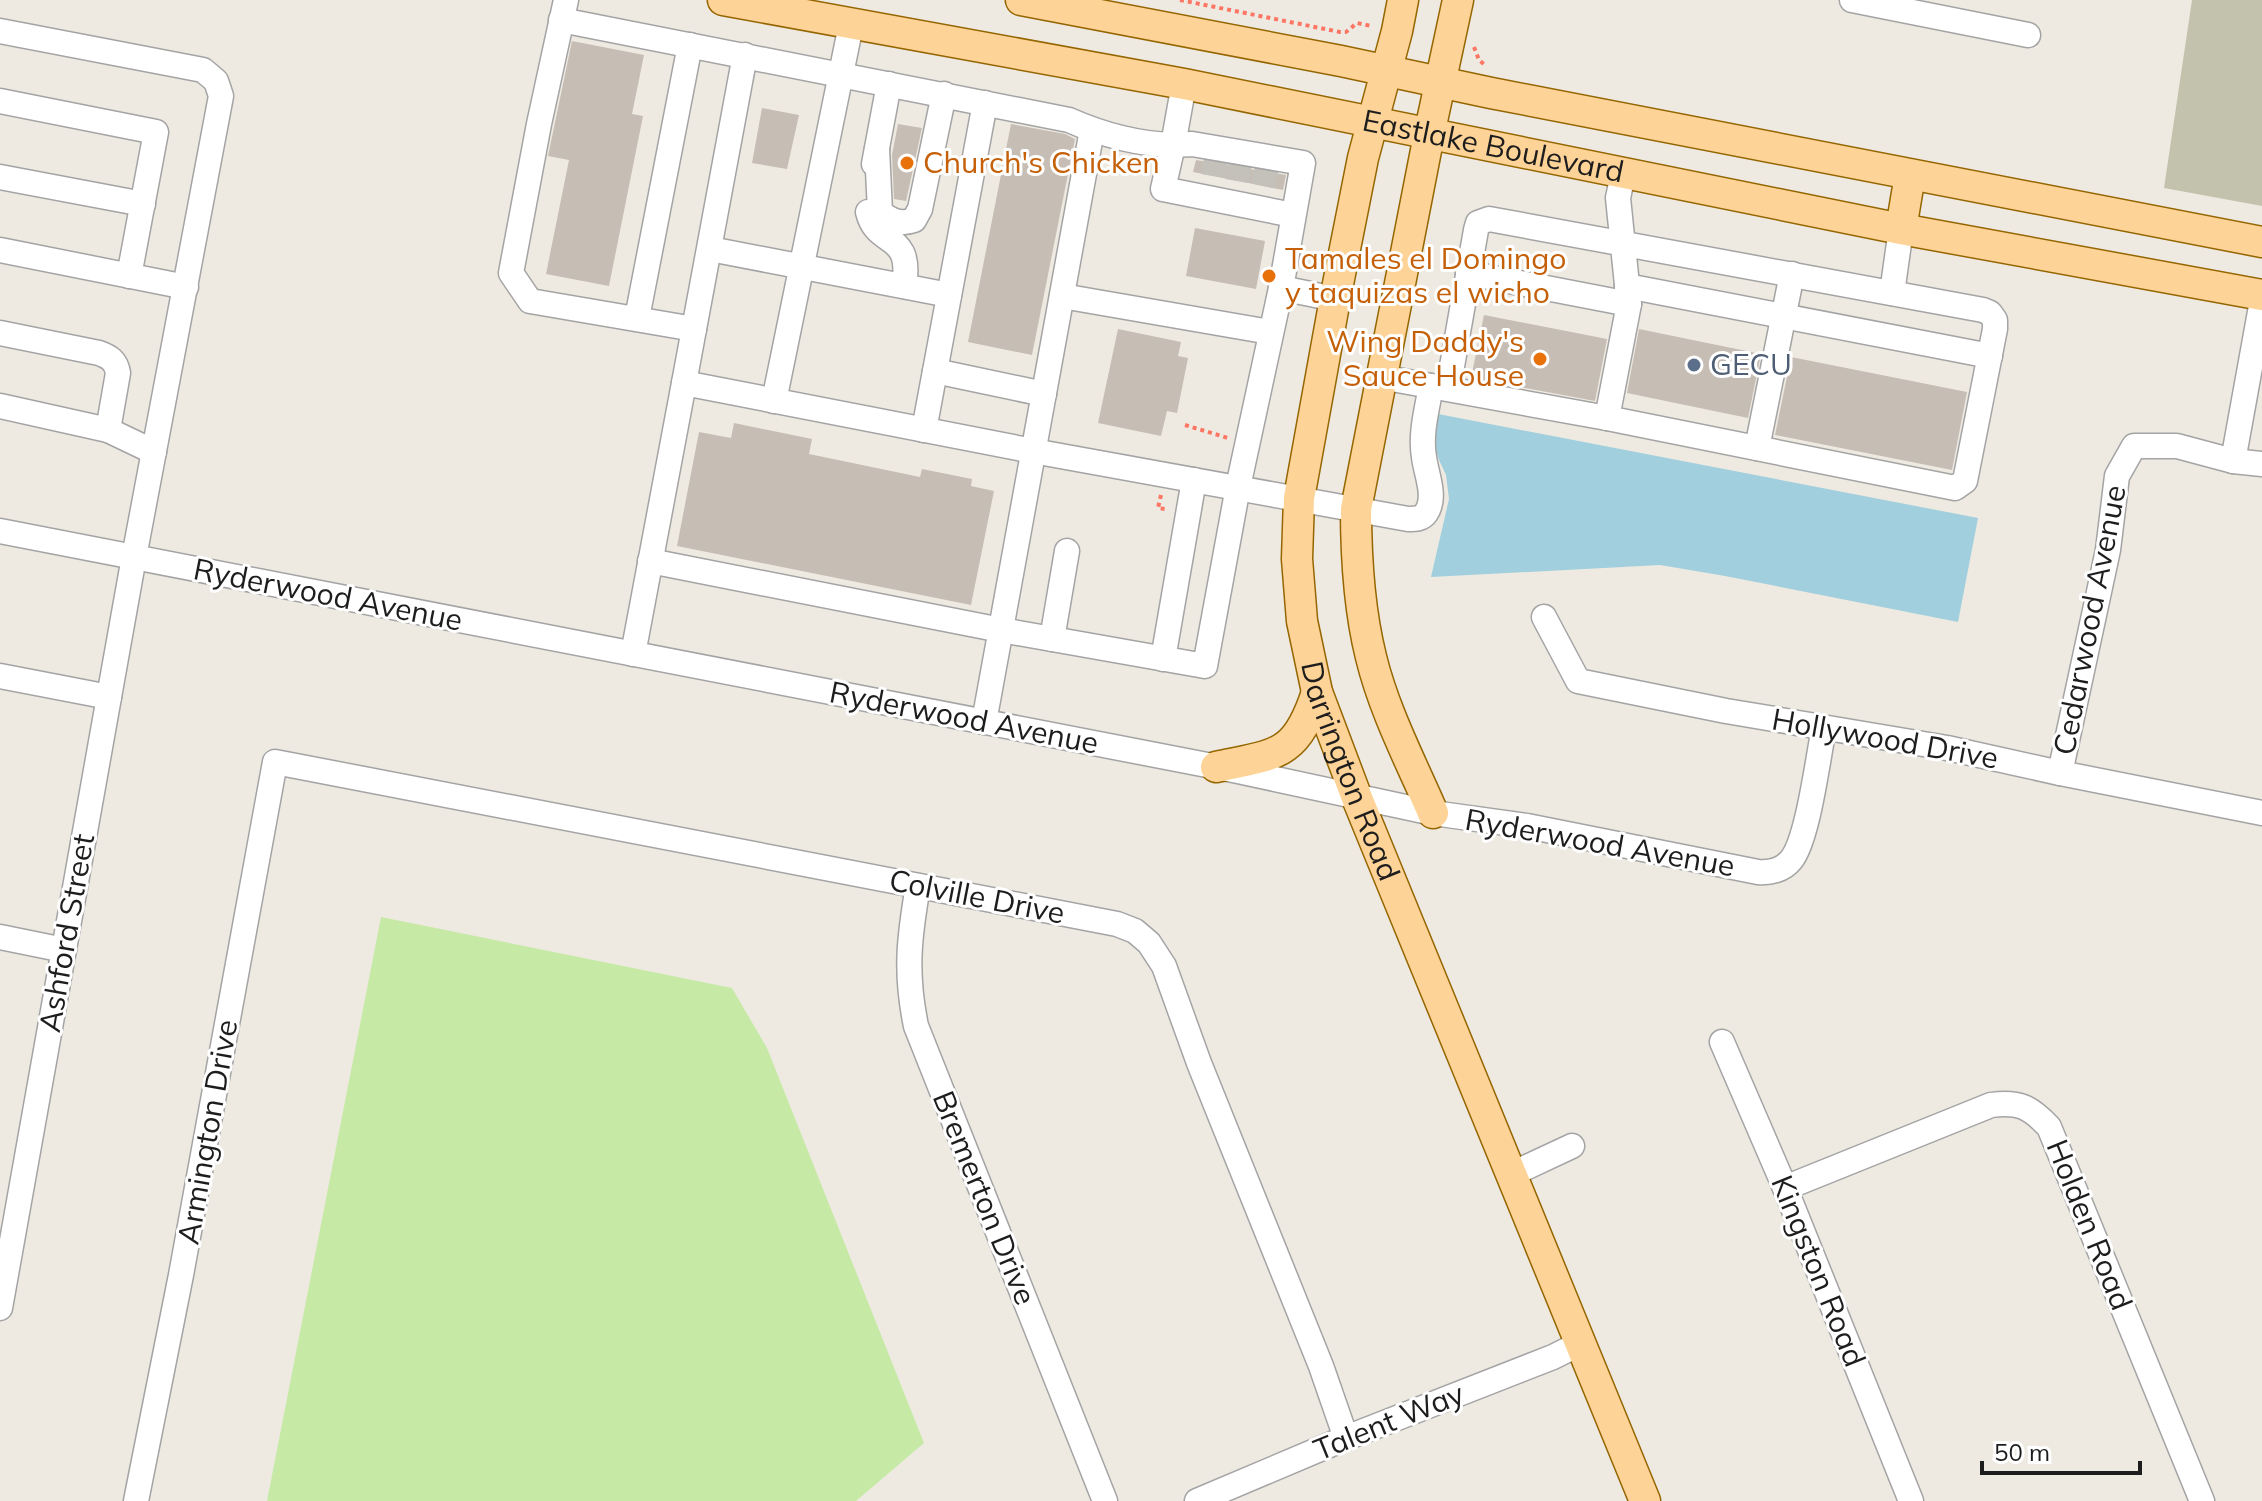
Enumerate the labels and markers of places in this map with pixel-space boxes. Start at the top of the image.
place label: Church's Chicken [923,143,1160,181]
marker: Church's Chicken [898,154,916,172]
place label: Tamales el Domingo y taquizas el wicho [1285,239,1566,311]
marker: Tamales el Domingo y taquizas el wicho [1260,267,1278,285]
place label: Wing Daddy's Sauce House [1326,322,1524,394]
place label: GECU [1710,345,1792,383]
marker: Wing Daddy's Sauce House [1531,350,1549,368]
marker: GECU [1685,356,1703,374]

